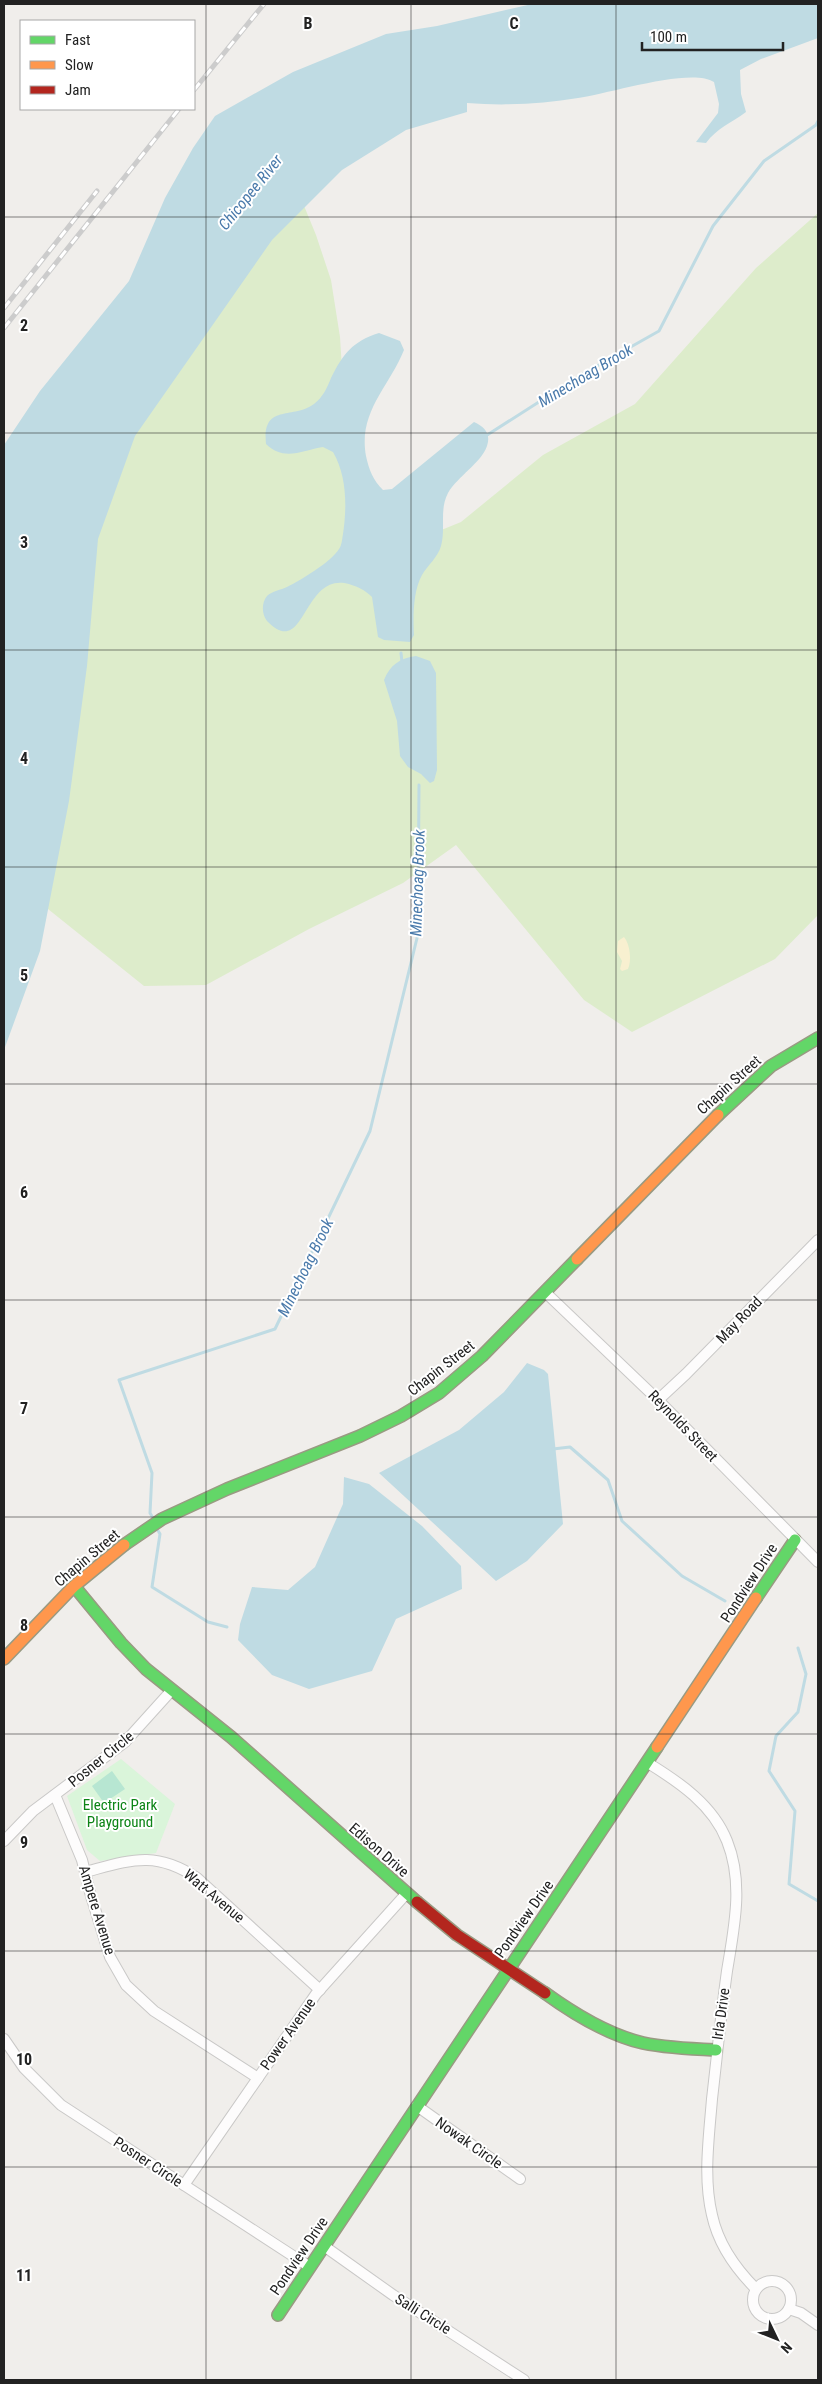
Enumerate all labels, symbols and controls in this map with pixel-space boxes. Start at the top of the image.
text: B [304,14,313,33]
text: C [509,14,519,33]
legend [20,20,195,110]
scale bar [642,20,783,52]
text: 100 m [650,28,687,46]
text: Fast [65,31,90,49]
text: Slow [65,56,94,74]
text: Jam [65,81,91,99]
water label: Chicopee River [214,150,287,234]
text: 2 [20,316,28,335]
water label: Minechoag Brook [535,339,637,411]
text: 3 [20,533,28,552]
text: 4 [20,749,28,768]
water label: Minechoag Brook [406,828,429,937]
text: 5 [20,966,28,985]
street label: Chapin Street [693,1052,765,1118]
text: 6 [20,1183,28,1202]
water label: Minechoag Brook [273,1214,338,1319]
street label: May Road [712,1293,766,1347]
street label: Chapin Street [404,1336,478,1400]
street label: Reynolds Street [644,1387,722,1465]
text: 7 [20,1399,28,1418]
street label: Chapin Street [51,1526,123,1590]
street label: Pondview Drive [717,1540,781,1626]
text: 8 [20,1616,28,1635]
street label: Posner Circle [65,1727,137,1791]
park label: Electric Park Playground [83,1796,157,1831]
street label: Edison Drive [345,1819,413,1881]
text: 9 [20,1833,28,1852]
street label: Ampere Avenue [75,1863,119,1957]
street label: Watt Avenue [180,1865,248,1927]
street label: Pondview Drive [491,1877,557,1961]
street label: Irla Drive [708,1987,734,2041]
street label: Power Avenue [257,1995,319,2073]
text: 10 [16,2050,32,2069]
street label: Nowak Circle [432,2113,506,2173]
street label: Posner Circle [110,2133,186,2191]
street label: Pondview Drive [266,2213,332,2299]
text: 11 [16,2266,32,2285]
street label: Salli Circle [392,2290,454,2338]
north arrow [752,2314,802,2364]
text: N [778,2339,795,2356]

